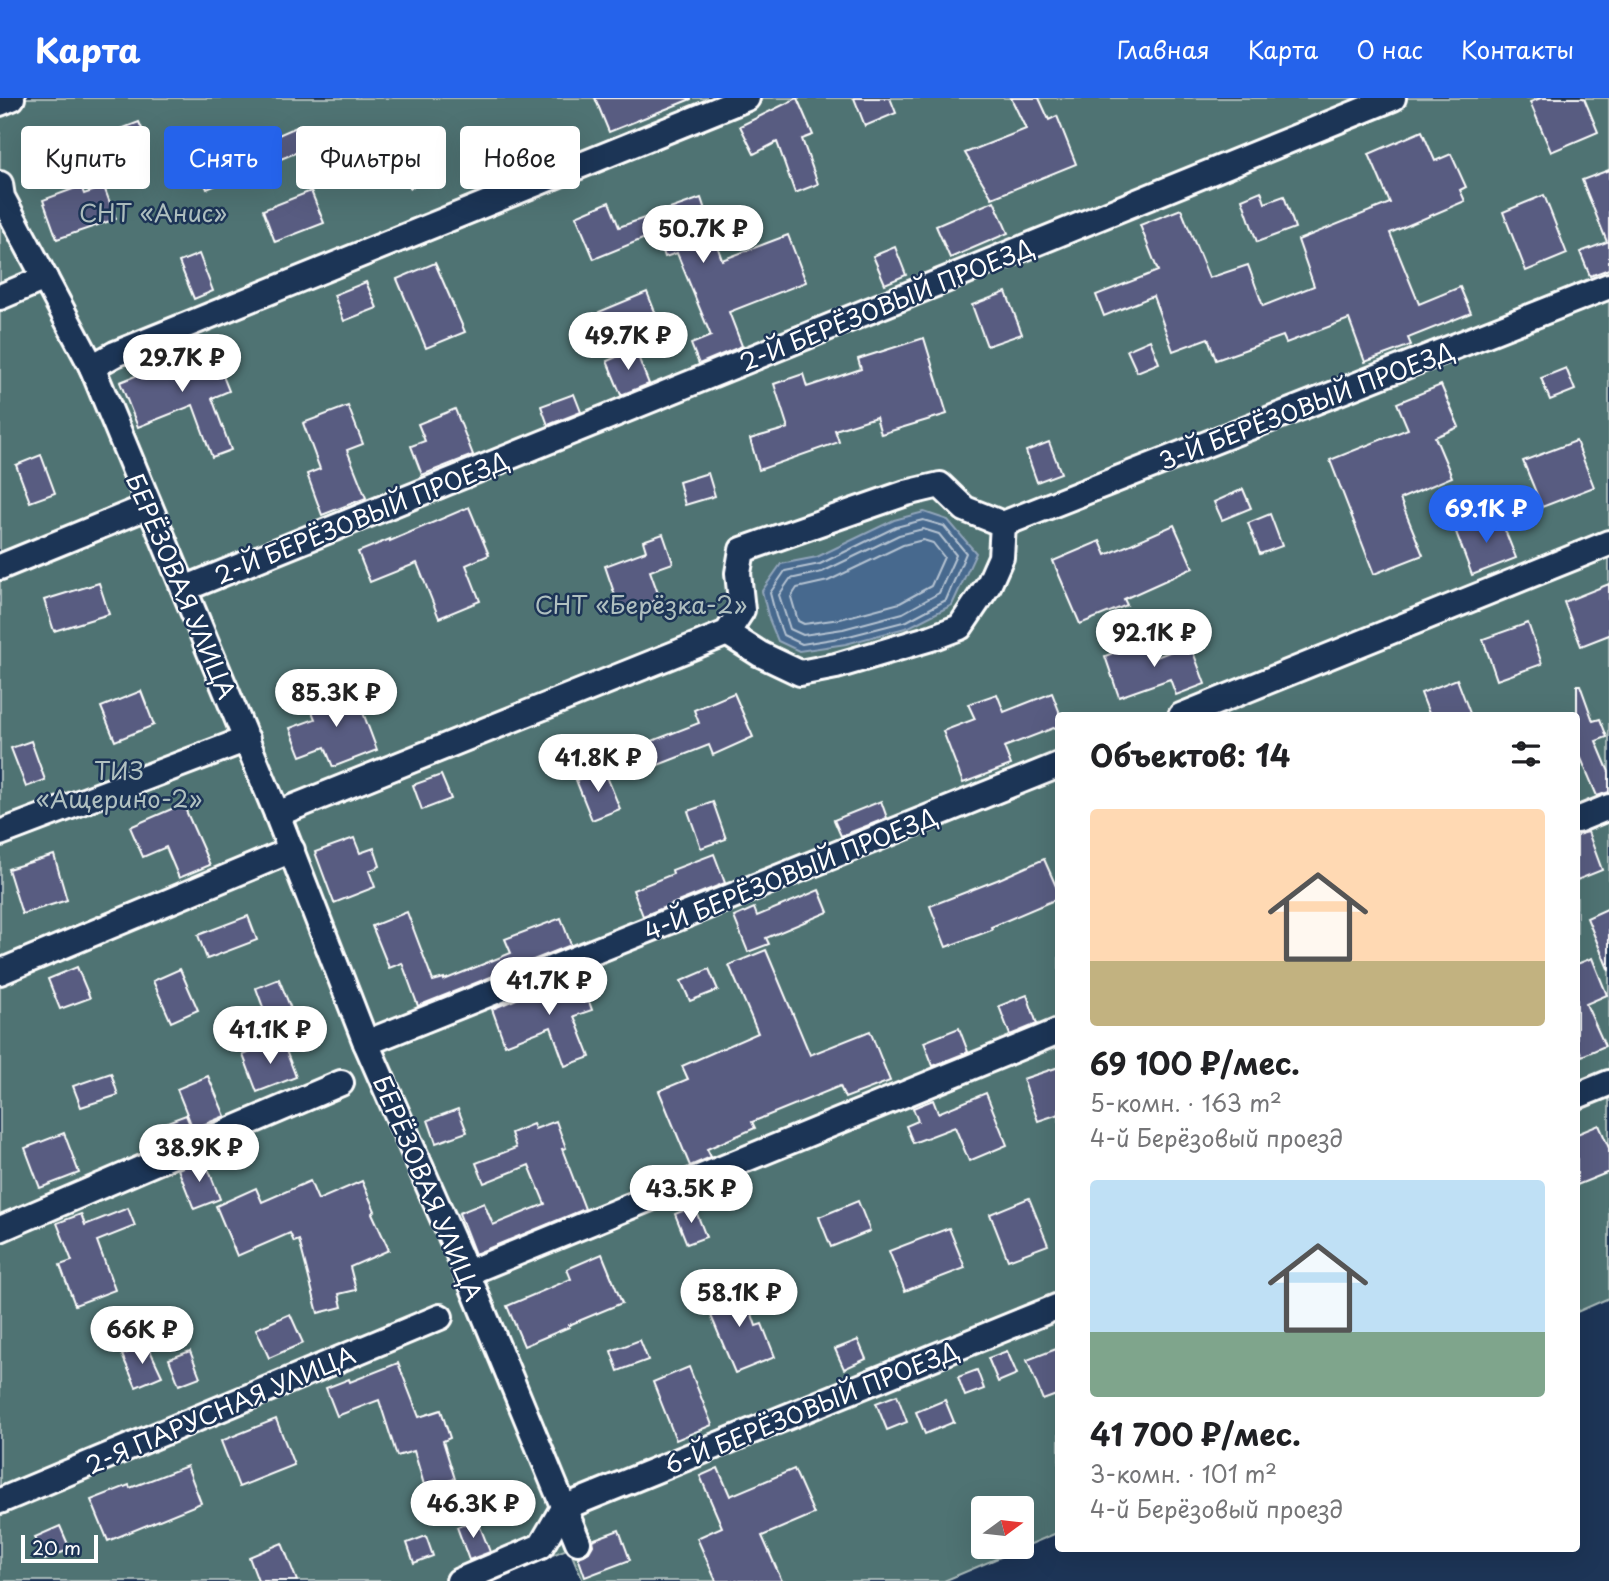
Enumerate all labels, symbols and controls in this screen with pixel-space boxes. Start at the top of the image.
text: Карта [35,24,141,74]
text: Главная [1117,31,1210,67]
text: Карта [1248,31,1318,67]
text: О нас [1356,31,1423,67]
text: Контакты [1461,31,1574,67]
chip: Купить [21,126,150,189]
chip: Снять [164,126,282,189]
chip: Фильтры [296,126,446,189]
chip: Новое [460,126,580,189]
park label: СНТ «Анис» [79,194,227,230]
pin: 50.7K ₽ [638,206,768,265]
text: 50.7K ₽ [658,210,748,245]
street label: 2-Й БЕРЁЗОВЫЙ ПРОЕЗД [734,228,1038,380]
pin: 49.7K ₽ [563,313,693,372]
text: 49.7K ₽ [585,317,671,352]
street label: 3-Й БЕРЁЗОВЫЙ ПРОЕЗД [1153,332,1459,478]
pin: 29.7K ₽ [117,334,247,394]
text: 29.7K ₽ [139,339,225,374]
street label: 2-Й БЕРЁЗОВЫЙ ПРОЕЗД [209,441,513,593]
street label: БЕРЁЗОВАЯ УЛИЦА [118,468,246,704]
pin: 69.1K ₽ [1421,486,1551,545]
text: 69.1K ₽ [1445,490,1527,525]
park label: СНТ «Берёзка-2» [535,586,747,622]
pin: 92.1K ₽ [1089,610,1219,669]
text: 92.1K ₽ [1112,614,1196,649]
pin: 85.3K ₽ [271,670,401,729]
text: 85.3K ₽ [291,674,381,709]
text: Объектов: 14 [1090,732,1290,777]
pin: 41.8K ₽ [533,734,663,794]
icon: filters [1507,735,1545,773]
text: 41.8K ₽ [554,739,642,774]
park label: ТИЗ «Ащерино-2» [36,752,202,816]
street label: 4-Й БЕРЁЗОВЫЙ ПРОЕЗД [638,798,942,948]
icon: home [1255,854,1381,980]
pin: 41.7K ₽ [484,958,614,1017]
text: 41.7K ₽ [506,962,592,997]
pin: 41.1K ₽ [205,1006,335,1066]
text: 41.1K ₽ [229,1011,311,1046]
text: 69 100 ₽/мес. [1090,1040,1300,1085]
street label: БЕРЁЗОВАЯ УЛИЦА [365,1070,493,1306]
text: 5-комн. · 163 m² [1090,1085,1282,1120]
text: 4-й Берёзовый проезд [1090,1120,1343,1155]
pin: 38.9K ₽ [134,1124,264,1184]
text: 38.9K ₽ [155,1129,243,1164]
pin: 43.5K ₽ [626,1166,756,1225]
text: 43.5K ₽ [646,1170,736,1205]
icon: home [1255,1225,1381,1351]
pin: 58.1K ₽ [674,1270,804,1329]
text: 58.1K ₽ [696,1274,782,1309]
pin: 66K ₽ [93,1306,191,1366]
text: 66K ₽ [106,1311,178,1346]
street label: 6-Й БЕРЁЗОВЫЙ ПРОЕЗД [659,1331,963,1483]
street label: 2-Я ПАРУСНАЯ УЛИЦА [79,1336,361,1482]
text: 41 700 ₽/мес. [1090,1411,1301,1456]
text: 3-комн. · 101 m² [1090,1456,1277,1491]
pin: 46.3K ₽ [408,1480,538,1540]
text: 46.3K ₽ [427,1485,519,1520]
text: 4-й Берёзовый проезд [1090,1491,1343,1526]
north arrow [971,1496,1034,1559]
map controls [971,1496,1034,1559]
scale bar [21,1532,98,1564]
text: 20 m [32,1533,81,1561]

